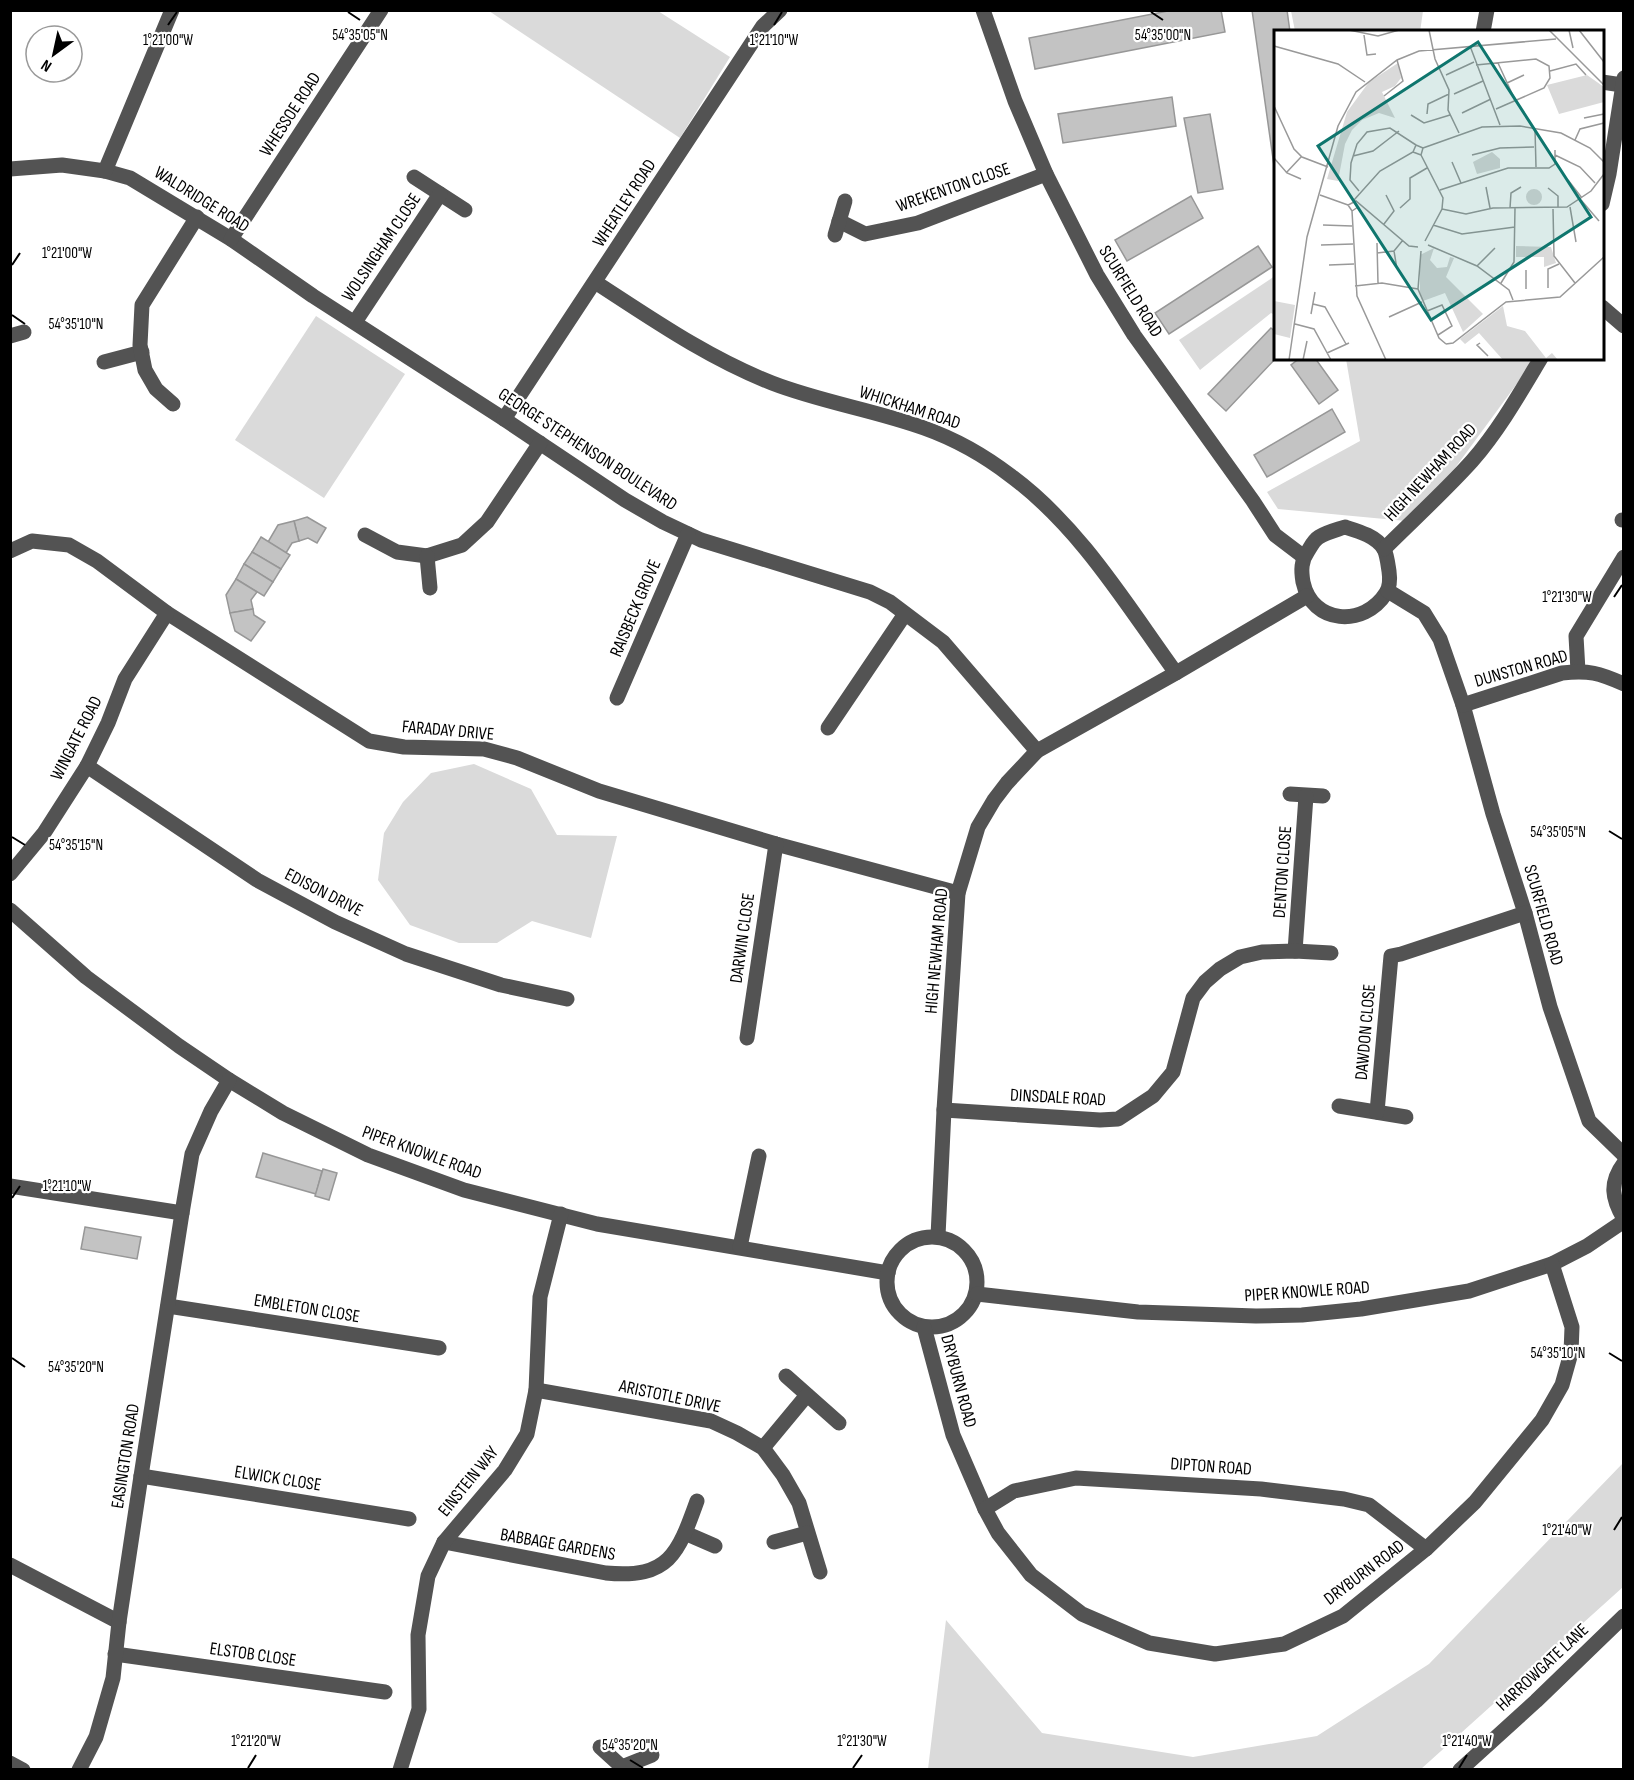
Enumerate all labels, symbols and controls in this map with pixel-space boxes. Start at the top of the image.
north arrow [24,24,84,84]
text: 54°35'05"N [332,26,388,45]
text: 54°35'00"N [1135,26,1191,45]
inset map [1274,30,1604,360]
text: 1°21'00"W [143,31,193,50]
text: 1°21'10"W [750,31,799,50]
text: N [38,55,55,76]
street label: WHESSOE ROAD [255,68,325,160]
street label: WHEATLEY ROAD [588,155,661,251]
street label: WREKENTON CLOSE [893,158,1013,217]
street label: WALDRIDGE ROAD [150,162,253,237]
street label: WOLSINGHAM CLOSE [337,189,425,305]
street label: SCURFIELD ROAD [1094,242,1167,341]
text: 1°21'00"W [42,244,92,263]
text: 54°35'10"N [49,315,103,334]
street label: WHICKHAM ROAD [857,381,963,434]
street label: GEORGE STEPHENSON BOULEVARD [494,384,681,515]
street label: HIGH NEWHAM ROAD [1380,419,1481,526]
street label: RAISBECK GROVE [606,556,665,660]
text: 1°21'30"W [1542,588,1592,607]
street label: DUNSTON ROAD [1472,645,1570,692]
street label: WINGATE ROAD [46,693,107,784]
street label: FARADAY DRIVE [401,716,495,745]
text: 54°35'05"N [1530,823,1586,842]
street label: DENTON CLOSE [1269,825,1296,919]
text: 54°35'15"N [49,836,103,855]
street label: SCURFIELD ROAD [1519,862,1568,968]
street label: EDISON DRIVE [281,864,366,921]
street label: HIGH NEWHAM ROAD [921,887,952,1015]
street label: DARWIN CLOSE [726,892,759,985]
street label: DAWDON CLOSE [1351,983,1380,1081]
street label: DINSDALE ROAD [1009,1084,1107,1111]
street label: PIPER KNOWLE ROAD [359,1121,484,1184]
text: 1°21'10"W [43,1177,92,1196]
street label: PIPER KNOWLE ROAD [1244,1277,1370,1306]
street label: EMBLETON CLOSE [252,1290,361,1327]
street label: DRYBURN ROAD [936,1332,981,1430]
text: 54°35'10"N [1531,1344,1585,1363]
text: 54°35'20"N [48,1358,104,1377]
street label: ARISTOTLE DRIVE [616,1375,723,1418]
street label: EASINGTON ROAD [107,1402,144,1510]
street label: EINSTEIN WAY [434,1442,503,1521]
street label: DIPTON ROAD [1170,1453,1252,1480]
street label: ELWICK CLOSE [233,1461,323,1496]
text: 1°21'40"W [1542,1521,1592,1540]
street label: BABBAGE GARDENS [499,1524,617,1565]
street label: DRYBURN ROAD [1320,1535,1409,1609]
street label: HARROWGATE LANE [1492,1619,1593,1715]
street label: ELSTOB CLOSE [208,1638,298,1671]
text: 1°21'20"W [231,1732,281,1751]
text: 1°21'30"W [837,1732,887,1751]
text: 1°21'40"W [1442,1732,1492,1751]
text: 54°35'20"N [602,1736,658,1755]

